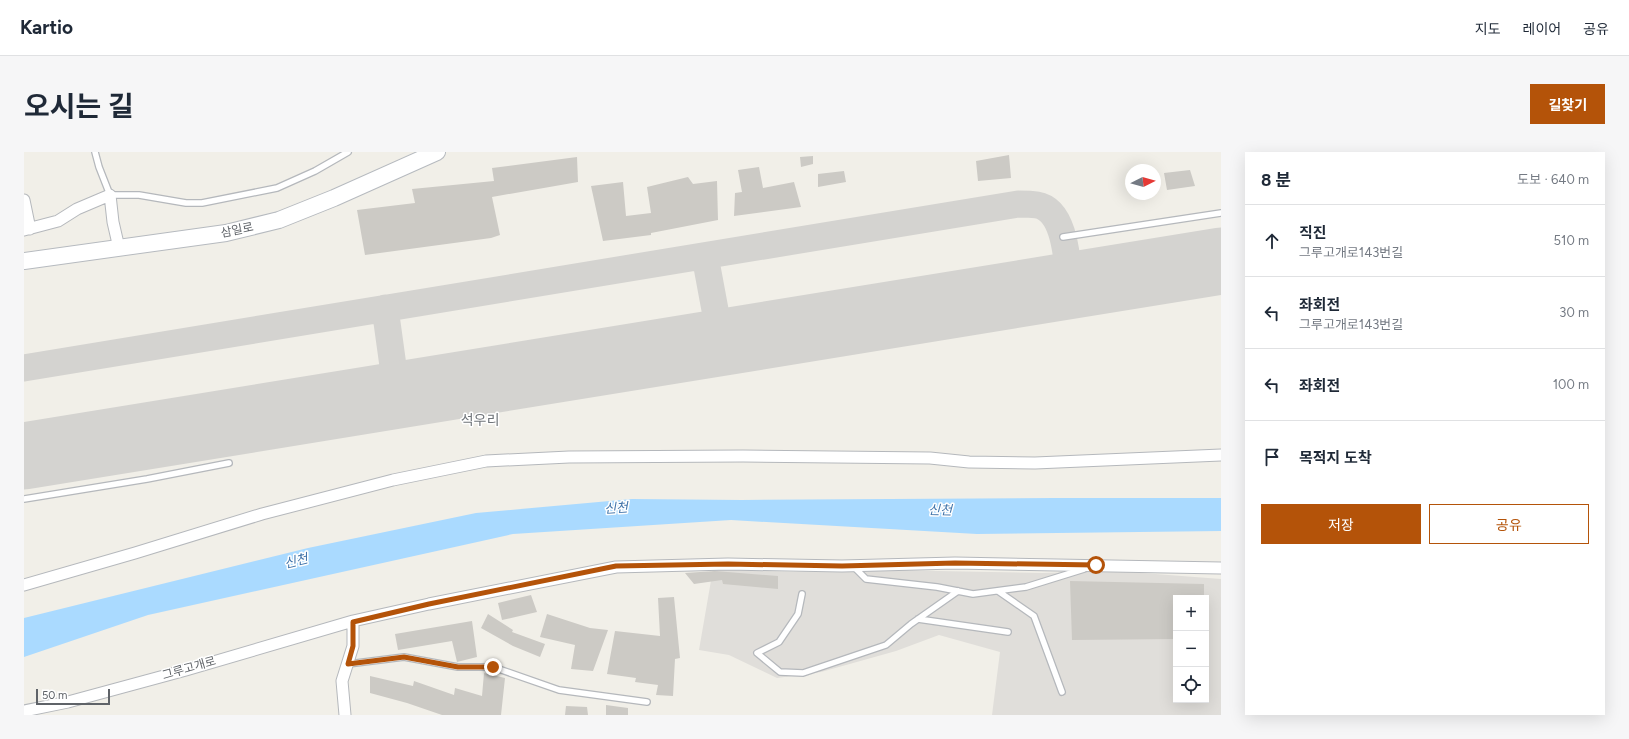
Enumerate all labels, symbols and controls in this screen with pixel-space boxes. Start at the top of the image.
text: Kartio [20,16,73,39]
text: 지도 [1475,21,1501,38]
text: 레이어 [1523,21,1561,38]
text: 공유 [1583,21,1609,38]
button: 길찾기 [1530,84,1605,124]
text: 오시는 길 [24,89,134,123]
north arrow [1125,164,1161,200]
text: 8 분 [1261,170,1291,190]
text: 도보 · 640 m [1517,172,1589,187]
street label: 삼일로 [219,220,255,240]
text: 직진 [1299,224,1327,242]
icon: ahead [1261,230,1283,252]
text: 510 m [1554,233,1589,248]
text: 그루고개로143번길 [1299,245,1403,260]
text: 좌회전 [1299,296,1340,314]
icon: left [1261,302,1283,324]
text: 30 m [1559,305,1589,320]
text: 그루고개로143번길 [1299,317,1403,332]
icon: left [1261,374,1283,396]
text: 좌회전 [1299,377,1340,395]
text: 100 m [1553,377,1589,392]
district label: 석우리 [461,412,499,429]
icon: arrive [1261,446,1283,468]
text: 목적지 도착 [1299,449,1372,467]
water label: 신천 [604,500,629,516]
water label: 신천 [928,502,953,518]
button: 저장 [1261,504,1421,544]
button: 공유 [1429,504,1589,544]
water label: 신천 [283,551,310,571]
route start [1087,556,1105,574]
map controls [1173,595,1209,703]
button: + [1173,595,1209,631]
button: − [1173,631,1209,667]
street label: 그루고개로 [161,654,217,682]
route end [484,658,502,676]
button: locate [1173,667,1209,703]
scale bar [36,687,110,706]
text: 50 m [42,689,67,702]

